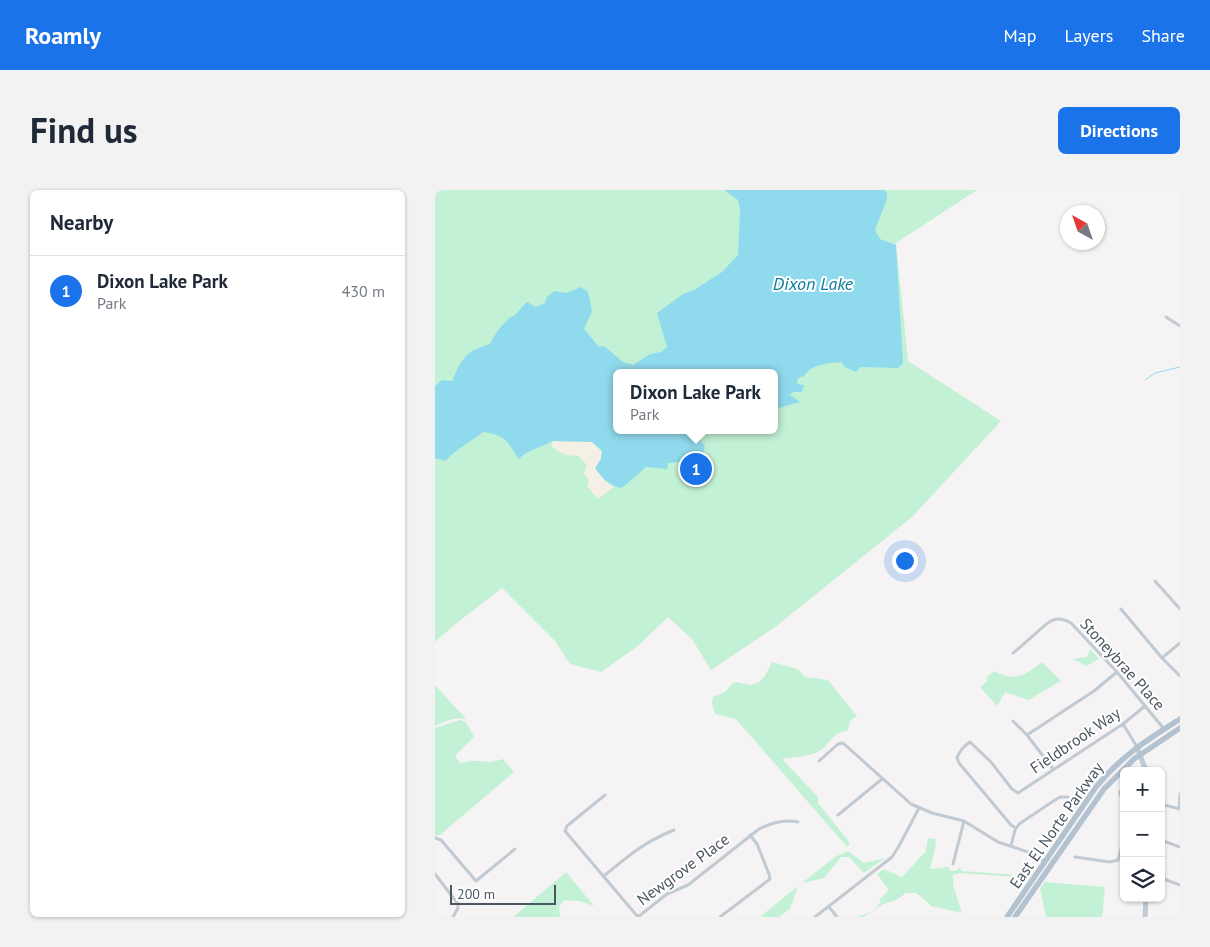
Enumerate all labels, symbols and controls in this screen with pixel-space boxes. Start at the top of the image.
text: Roamly [25,20,101,51]
text: Map [1004,24,1036,47]
text: Layers [1064,24,1113,47]
text: Share [1141,24,1185,47]
text: Find us [30,107,138,153]
button: Directions [1058,107,1180,154]
north arrow [1060,205,1105,250]
text: Nearby [50,209,113,236]
text: Dixon Lake Park [97,269,228,293]
water label: Dixon Lake [773,272,854,295]
text: 1 [61,281,71,301]
text: 430 m [342,281,385,301]
text: Park [97,293,126,313]
popup [613,369,778,434]
text: Dixon Lake Park [630,380,761,404]
text: Park [630,404,660,424]
pin: 1 [680,450,712,488]
your location [892,548,918,574]
street label: Stoneybrae Place [1076,614,1170,714]
street label: Fieldbrook Way [1026,702,1124,777]
street label: East El Norte Parkway [1005,757,1108,892]
map controls [1120,767,1165,902]
button: + [1120,767,1165,812]
button: − [1120,812,1165,857]
street label: Newgrove Place [633,829,733,909]
button: layers [1120,857,1165,902]
scale bar [450,882,556,905]
text: 200 m [457,885,495,903]

